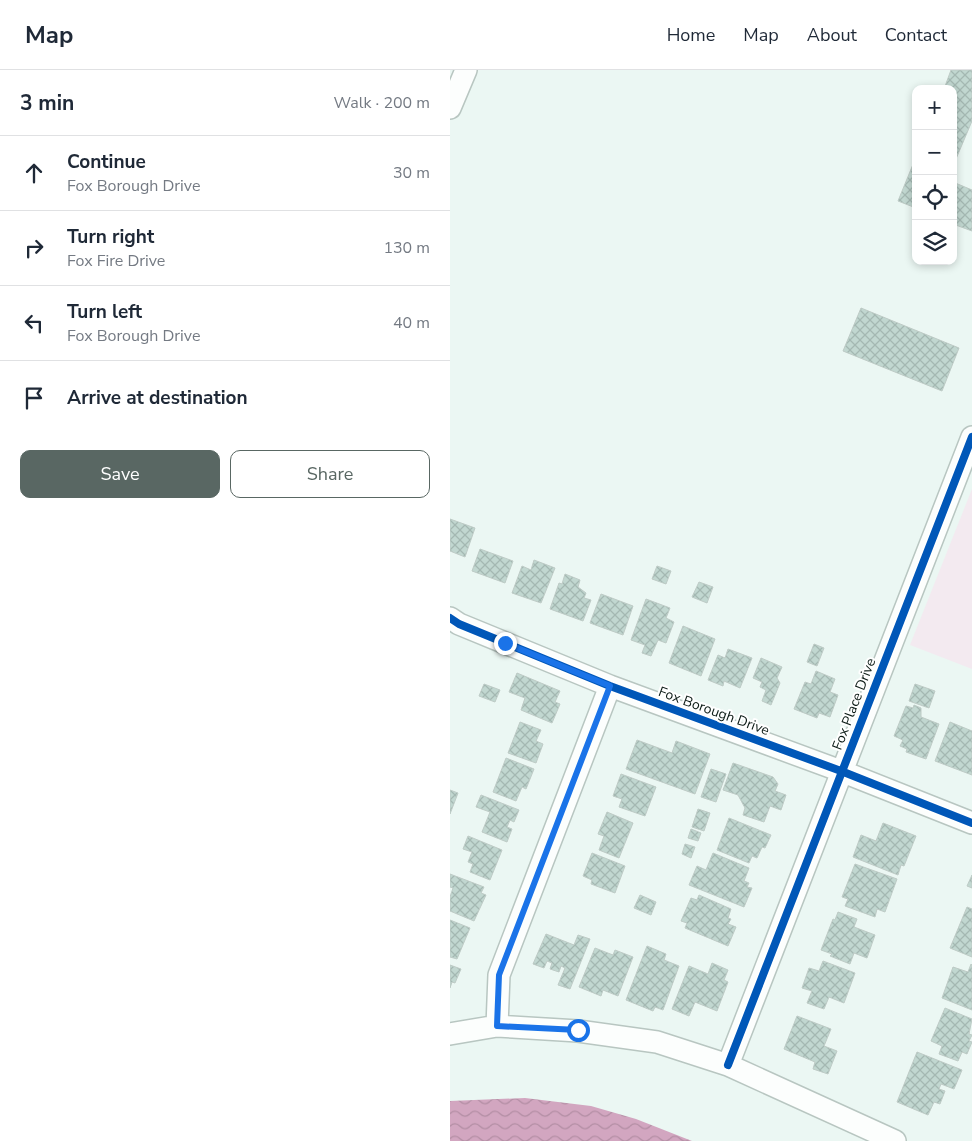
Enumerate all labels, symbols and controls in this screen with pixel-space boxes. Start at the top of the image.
text: Map [25,19,73,51]
text: Home [667,23,715,47]
text: Map [743,23,779,47]
text: About [807,23,857,47]
text: Contact [885,23,947,47]
map controls [912,85,957,265]
button: + [912,85,957,130]
text: 3 min [20,89,74,117]
text: Walk · 200 m [334,92,430,114]
button: − [912,130,957,175]
text: Continue [67,149,146,175]
icon: ahead [20,159,48,187]
text: 30 m [393,162,430,184]
text: Fox Borough Drive [67,175,200,197]
button: locate [912,175,957,220]
button: layers [912,220,957,265]
text: Turn right [67,224,154,250]
icon: right [20,234,48,262]
text: 130 m [383,237,430,259]
text: Fox Fire Drive [67,250,165,272]
text: Turn left [67,299,142,325]
icon: left [20,309,48,337]
text: 40 m [393,312,430,334]
text: Fox Borough Drive [67,325,200,347]
icon: arrive [20,384,48,412]
text: Arrive at destination [67,385,248,411]
button: Save [20,450,220,498]
button: Share [230,450,430,498]
route end [494,632,517,655]
street label: Fox Place Drive [828,655,880,753]
street label: Fox Borough Drive [656,682,772,740]
route start [567,1019,590,1042]

